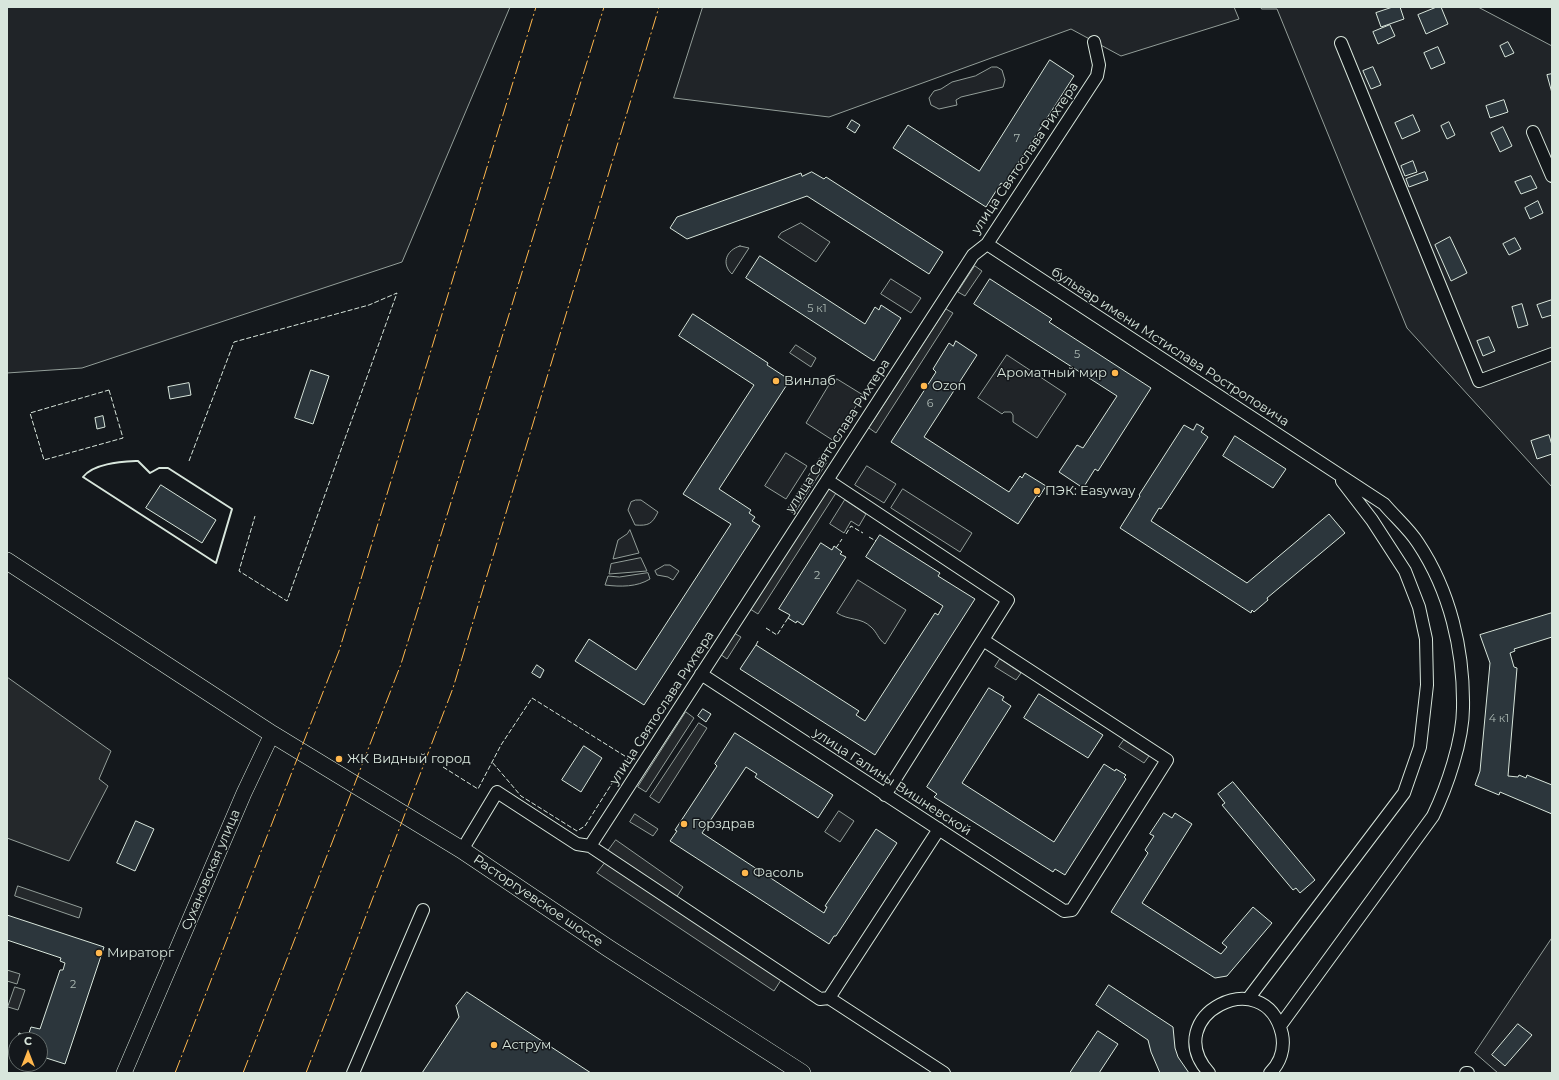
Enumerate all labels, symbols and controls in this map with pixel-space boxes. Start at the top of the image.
street label: улица Святослава Рихтера [968,79,1082,237]
house number: 7 [1014,132,1020,146]
street label: бульвар имени Мстислава Ростроповича [1048,264,1292,430]
house number: 5 к1 [807,302,827,316]
house number: 5 [1074,348,1080,362]
street label: улица Святослава Рихтера [782,356,894,516]
place label: Ароматный мир [997,365,1107,381]
marker: Ароматный мир [1110,368,1120,378]
place label: Винлаб [784,373,836,389]
marker: Винлаб [771,376,781,386]
place label: Ozon [932,378,966,394]
marker: Ozon [919,381,929,391]
house number: 6 [927,397,933,411]
place label: ПЭК: Easyway [1045,483,1135,499]
marker: ПЭК: Easyway [1032,486,1042,496]
house number: 2 [814,569,820,583]
street label: улица Святослава Рихтера [606,628,718,788]
house number: 4 к1 [1489,712,1509,726]
street label: улица Галины Вишневской [810,725,974,839]
place label: ЖК Видный город [347,751,471,767]
marker: ЖК Видный город [334,754,344,764]
street label: Сухановская улица [178,807,244,933]
place label: Горздрав [692,816,755,832]
marker: Горздрав [679,819,689,829]
street label: Расторгуевское шоссе [470,852,606,950]
place label: Фасоль [753,865,803,881]
marker: Фасоль [740,868,750,878]
place label: Мираторг [107,945,174,961]
marker: Мираторг [94,948,104,958]
house number: 2 [70,978,76,992]
north arrow [8,1032,48,1072]
text: С [24,1034,32,1048]
place label: Аструм [502,1037,551,1053]
marker: Аструм [489,1040,499,1050]

